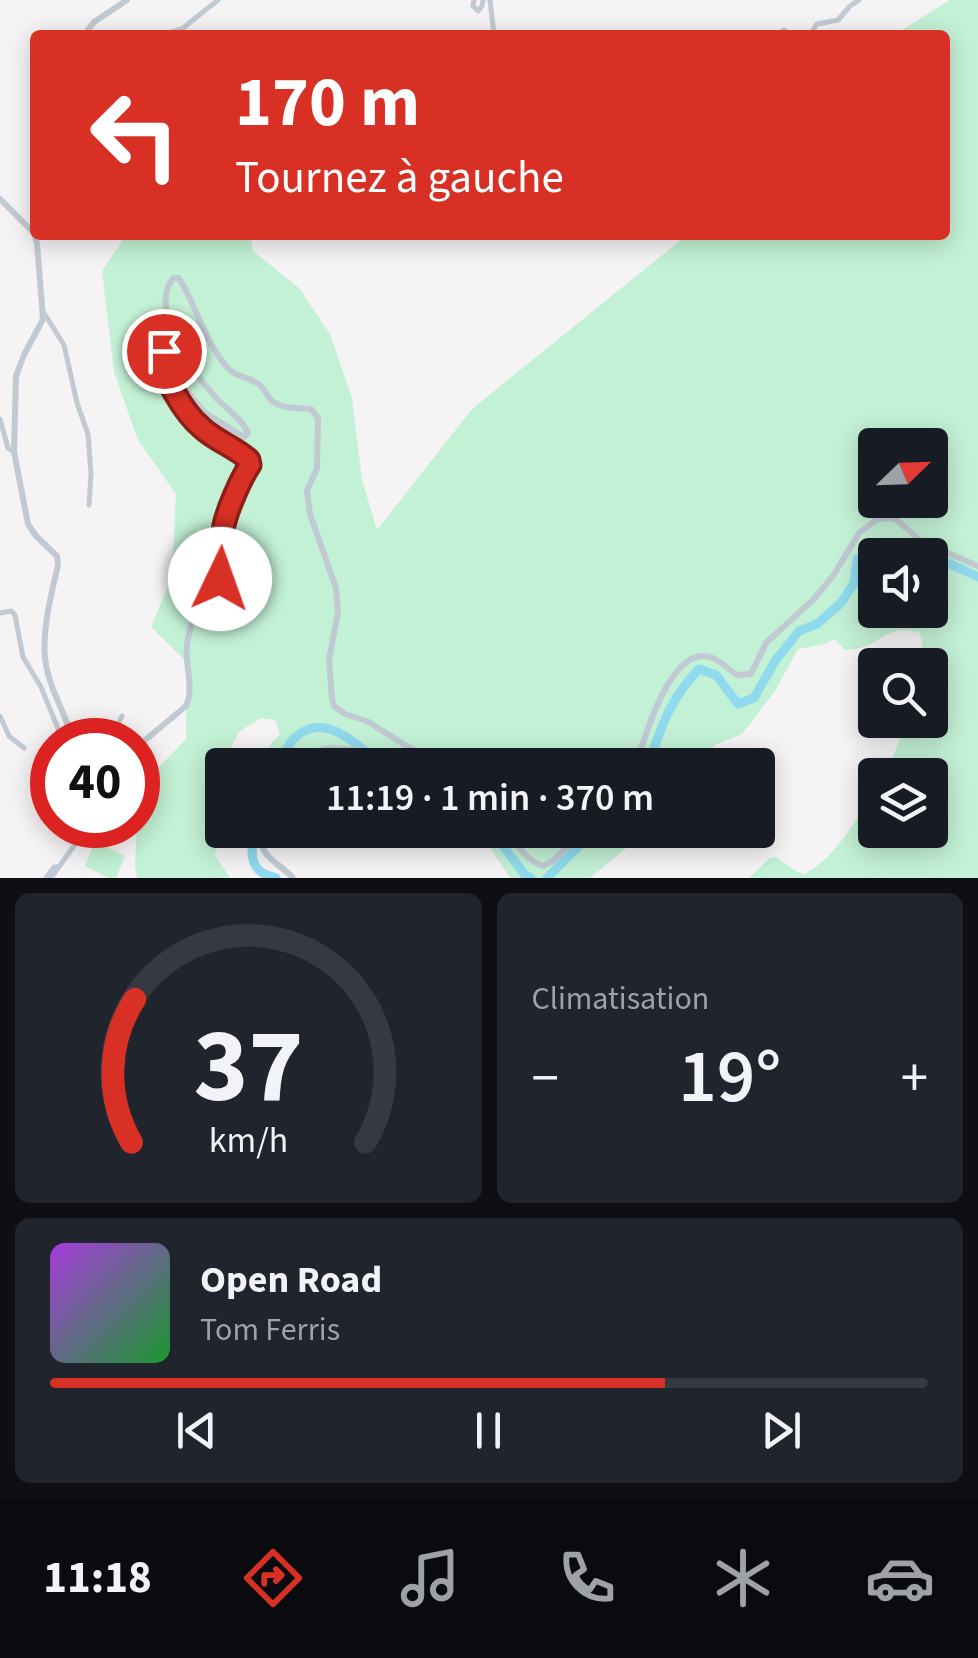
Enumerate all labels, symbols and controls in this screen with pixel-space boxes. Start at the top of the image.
text: 170 m [235,53,420,153]
icon: left [70,70,200,200]
text: Tournez à gauche [235,146,564,210]
pin [122,309,207,394]
icon: arrive [137,324,192,379]
north arrow [858,428,948,518]
map controls [858,428,948,848]
position arrow [168,527,272,631]
button: sound [858,538,948,628]
button: search [858,648,948,738]
speed limit sign: 40 [30,718,160,848]
button: layers [858,758,948,848]
text: 11:19 · 1 min · 370 m [326,771,654,825]
text: Climatisation [532,976,709,1022]
text: 37 [193,994,303,1142]
text: 19° [678,1024,781,1131]
text: − [532,1040,559,1118]
text: + [901,1040,928,1118]
text: km/h [209,1115,288,1166]
text: Open Road [200,1253,382,1307]
text: Tom Ferris [200,1307,340,1353]
icon: previous [169,1403,224,1458]
icon: pause [461,1403,516,1458]
icon: next [754,1403,809,1458]
icon: directions [238,1543,308,1613]
icon: music [395,1543,465,1613]
icon: phone [552,1543,622,1613]
icon: climate [708,1543,778,1613]
icon: car [865,1543,935,1613]
text: 11:18 [43,1546,152,1610]

